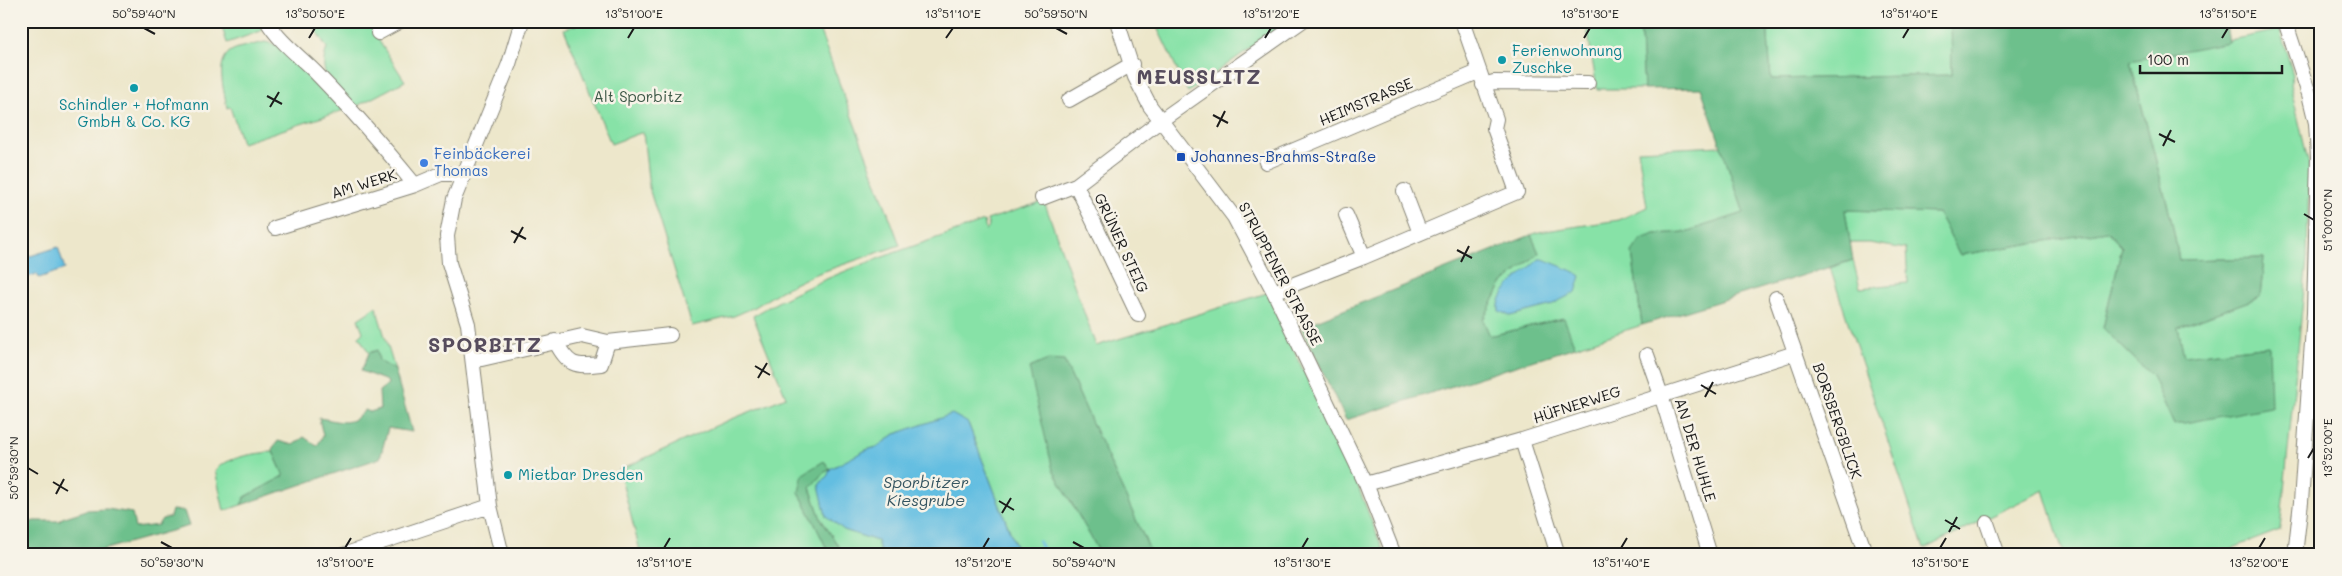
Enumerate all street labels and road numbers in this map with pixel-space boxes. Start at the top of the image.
street label: HEIMSTRASSE [1316,72,1416,130]
street label: AM WERK [328,164,399,202]
street label: GRÜNER STEIG [1090,189,1154,296]
street label: STRUPPENER STRASSE [1235,198,1327,349]
street label: BORSBERGBLICK [1809,360,1867,481]
street label: HÜFNERWEG [1530,380,1623,428]
street label: AN DER HUHLE [1671,395,1721,504]

